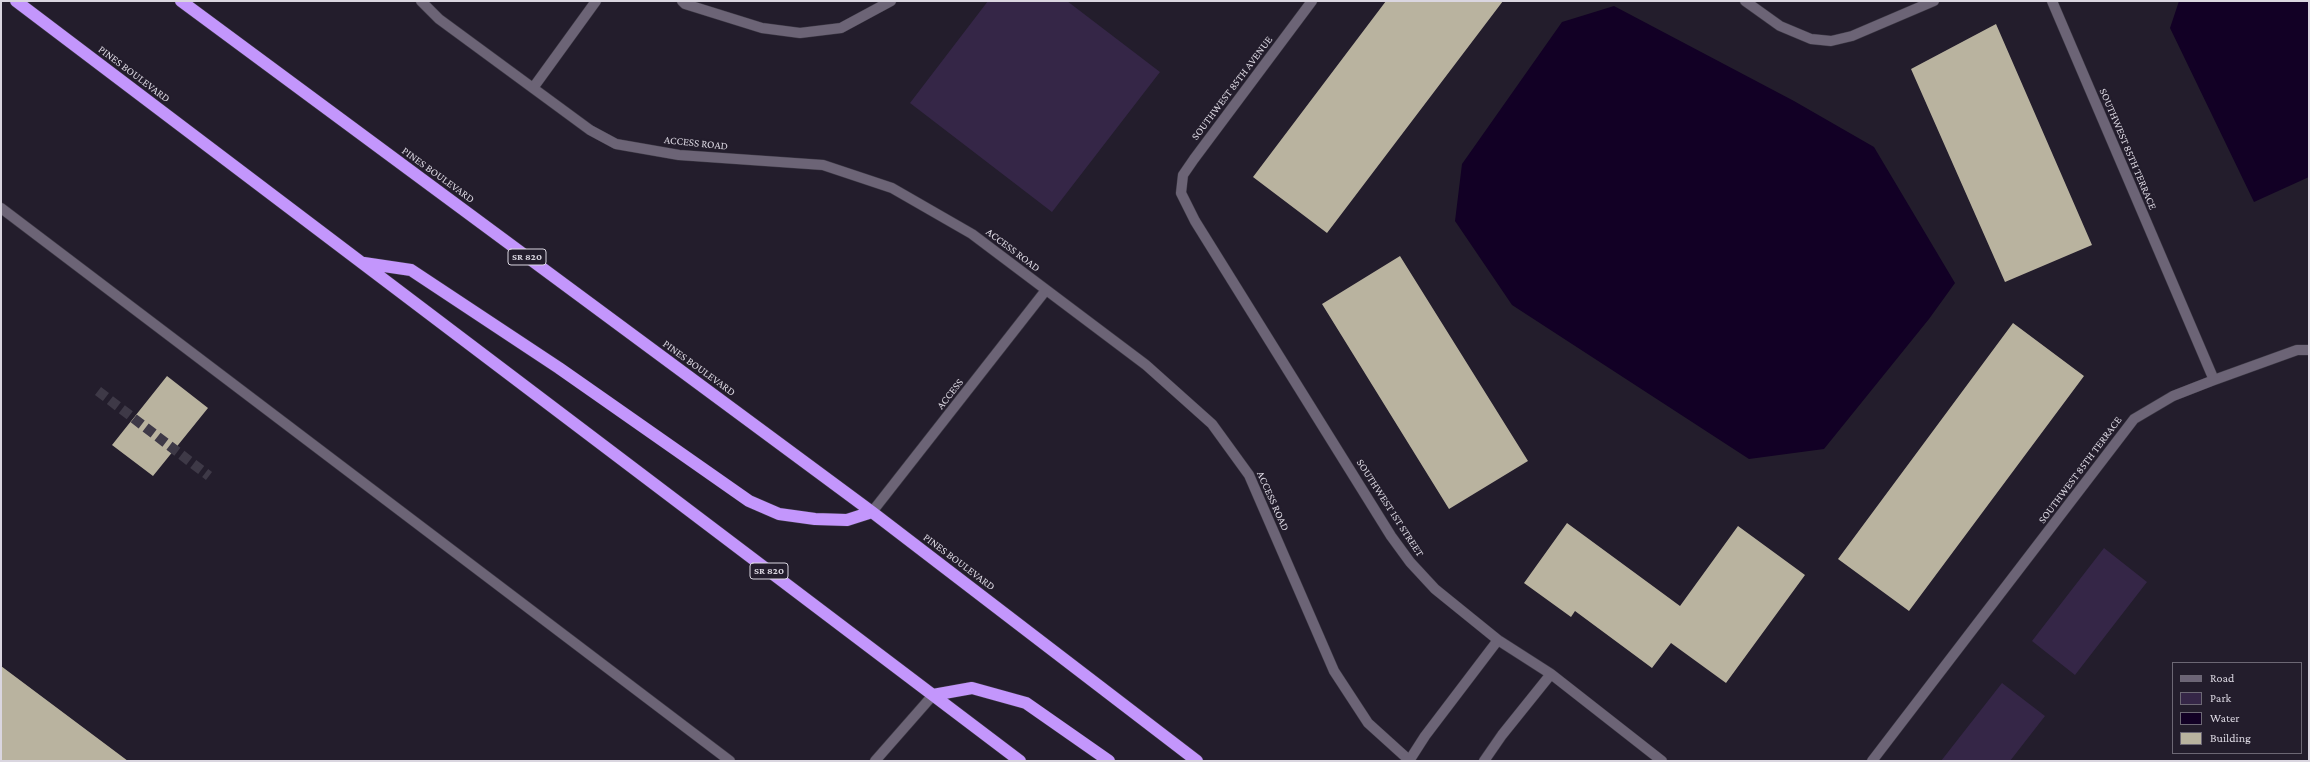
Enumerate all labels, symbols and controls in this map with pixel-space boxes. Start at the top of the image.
street label: SOUTHWEST 85TH AVENUE [1189,33,1275,143]
street label: PINES BOULEVARD [95,43,173,105]
street label: SOUTHWEST 85TH TERRACE [2096,86,2160,212]
street label: ACCESS ROAD [663,133,729,153]
street label: PINES BOULEVARD [399,144,477,206]
street label: ACCESS ROAD [983,225,1043,275]
road number: SR 820 [508,249,546,265]
street label: PINES BOULEVARD [660,337,738,399]
street label: ACCESS [934,376,966,412]
street label: SOUTHWEST 85TH TERRACE [2035,414,2125,526]
street label: SOUTHWEST 1ST STREET [1353,457,1427,559]
street label: ACCESS ROAD [1254,469,1292,533]
street label: PINES BOULEVARD [920,531,998,593]
road number: SR 820 [750,563,788,579]
legend [2172,662,2302,754]
text: Road [2210,671,2234,685]
text: Park [2210,691,2231,705]
text: Water [2210,711,2239,725]
text: Building [2210,731,2251,745]

